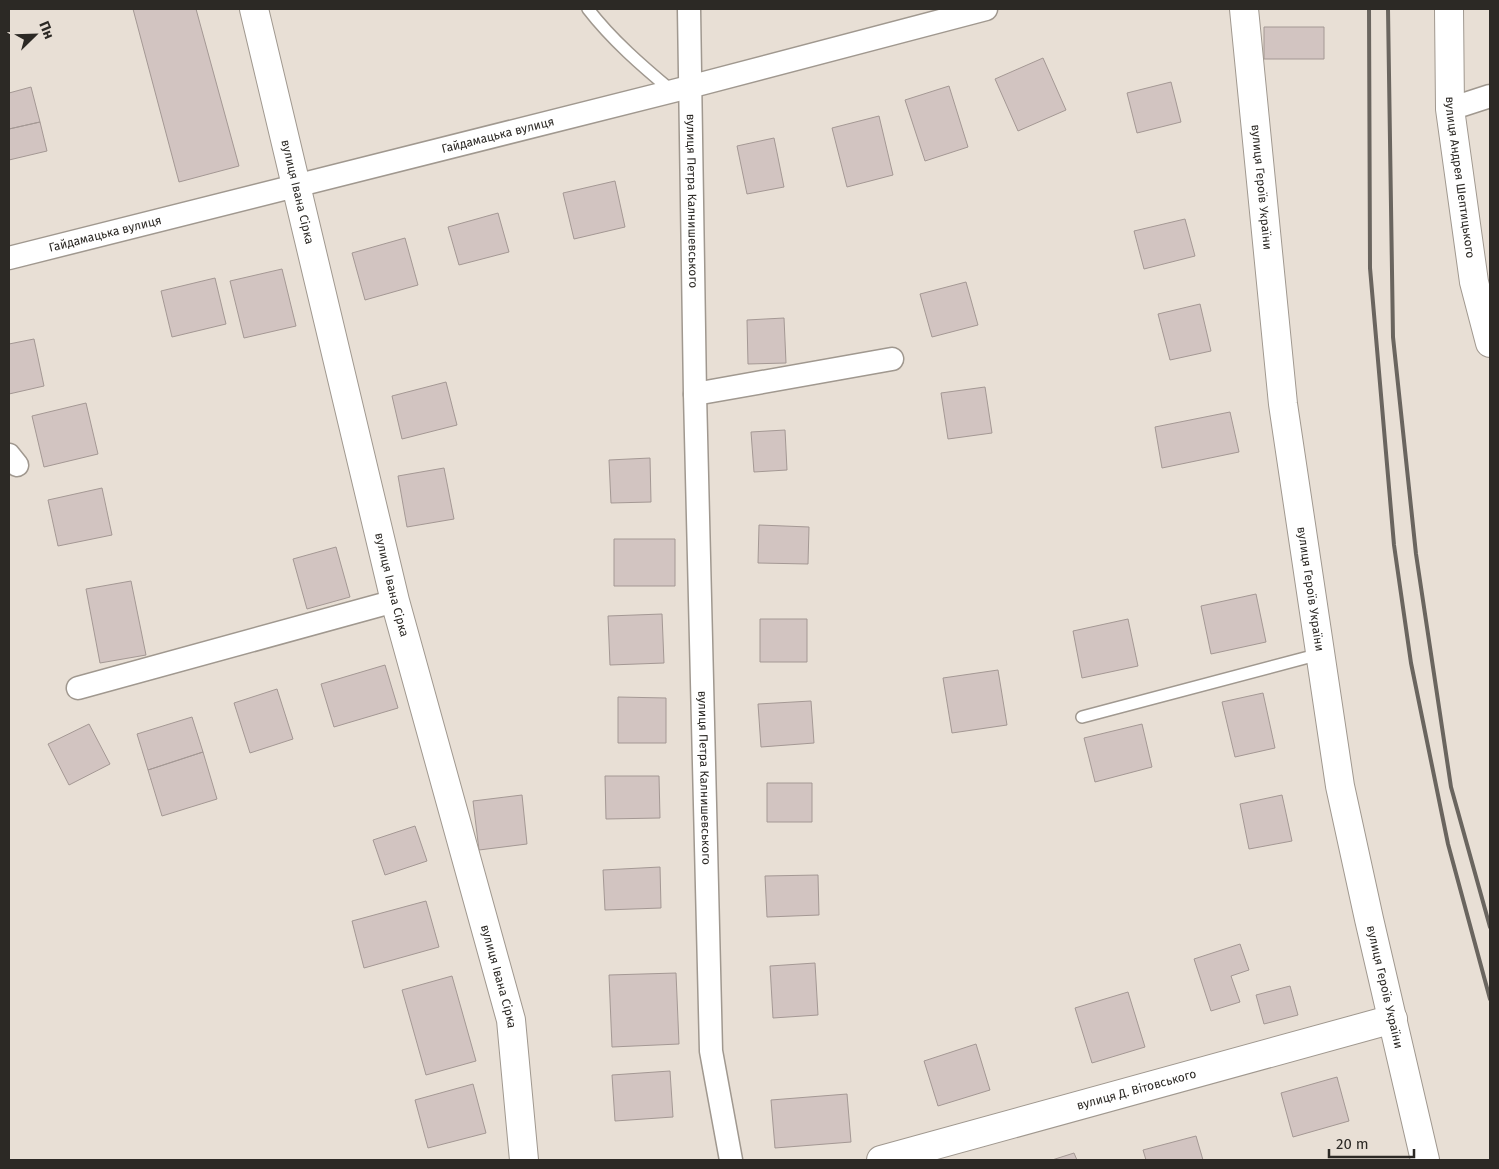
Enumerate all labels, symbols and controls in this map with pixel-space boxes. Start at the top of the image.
north arrow [10,10,60,60]
text: Пн [35,19,58,41]
street label: вулиця Андрея Шептицького [1443,96,1478,259]
street label: Гайдамацька вулиця [440,114,556,156]
street label: вулиця Петра Калнишевського [684,114,700,288]
street label: вулиця Героїв України [1248,124,1275,250]
street label: вулиця Івана Сірка [278,138,317,245]
street label: Гайдамацька вулиця [47,213,163,255]
street label: вулиця Героїв України [1294,526,1327,652]
street label: вулиця Івана Сірка [372,531,412,638]
street label: вулиця Петра Калнишевського [695,690,713,865]
street label: вулиця Івана Сірка [478,923,519,1029]
street label: вулиця Героїв України [1364,924,1406,1050]
street label: вулиця Д. Вітовського [1075,1067,1198,1113]
scale bar [1329,1126,1414,1158]
text: 20 m [1336,1135,1369,1153]

